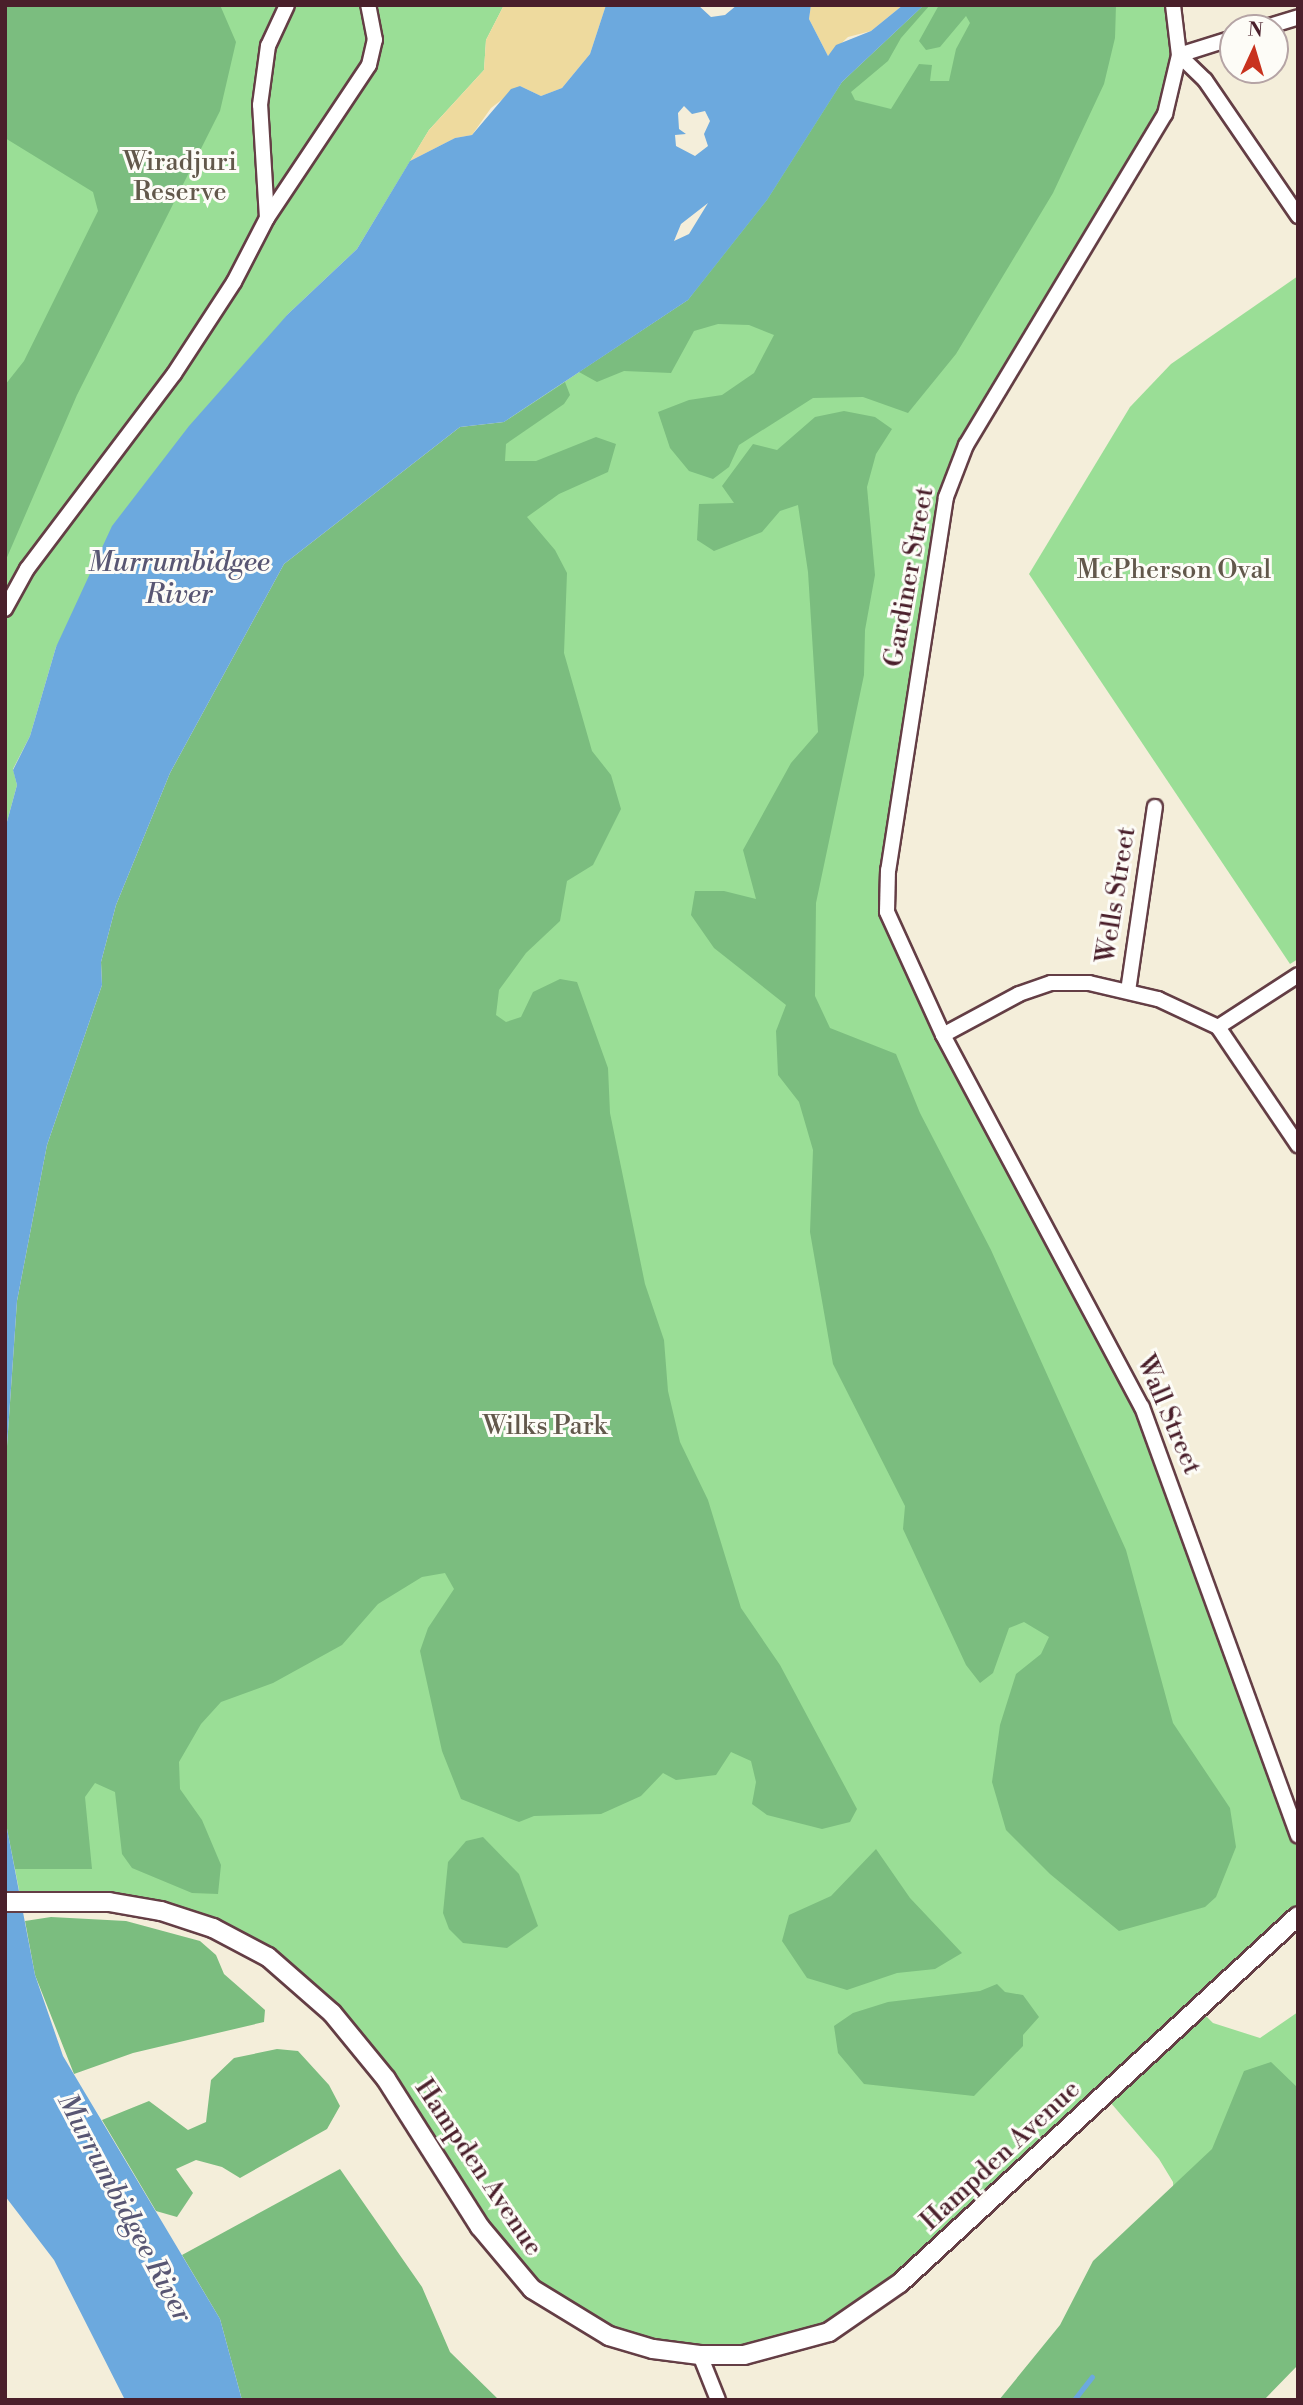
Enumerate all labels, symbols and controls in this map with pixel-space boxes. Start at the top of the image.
north arrow [1219,14,1289,84]
text: N [1247,18,1264,43]
park label: Wiradjuri Reserve [123,147,237,208]
street label: Gardiner Street [879,484,941,670]
water label: Murrumbidgee River [88,546,270,612]
park label: McPherson Oval [1077,555,1271,587]
street label: Wells Street [1091,825,1143,965]
street label: Wall Street [1129,1351,1207,1479]
park label: Wilks Park [483,1411,607,1443]
street label: Hampden Avenue [407,2074,549,2262]
street label: Hampden Avenue [915,2074,1087,2238]
water label: Murrumbidgee River [49,2088,199,2328]

